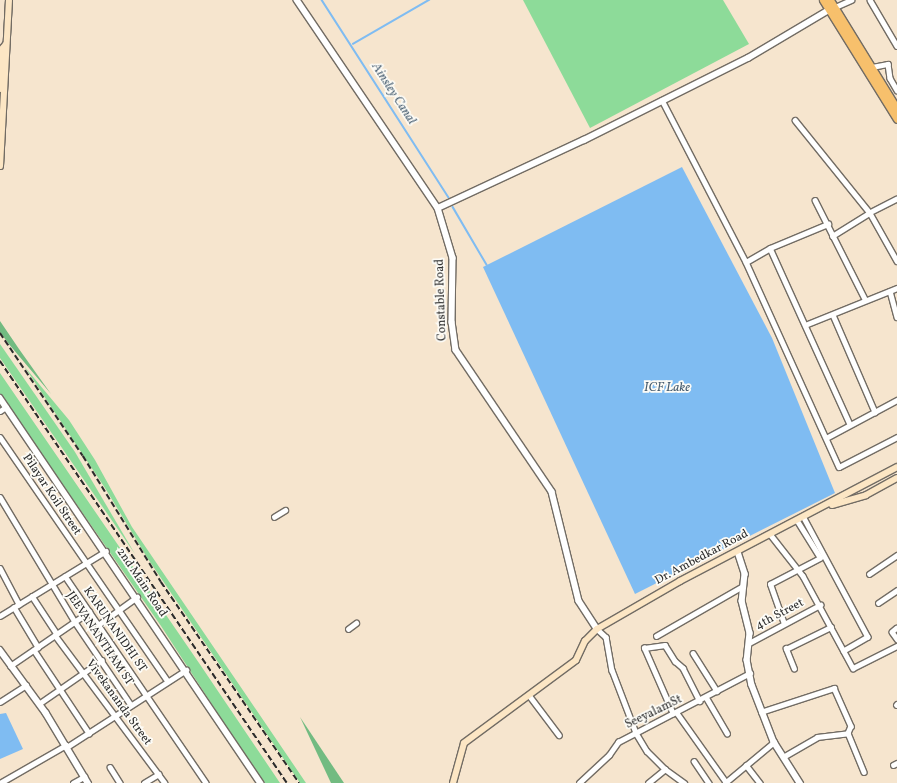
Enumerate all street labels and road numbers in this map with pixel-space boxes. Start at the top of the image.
street label: Constable Road [433,259,451,341]
street label: Pilayar Koil Street [19,452,83,538]
street label: Dr. Ambedkar Road [653,527,751,589]
street label: 2nd Main Road [113,546,169,620]
street label: KARUNANIDHI ST [79,585,149,675]
street label: JEEVANANTHAM ST [62,589,136,689]
street label: 4th Street [753,596,807,634]
street label: Vivekananda Street [82,657,154,749]
street label: SeeyalamSt [623,693,685,733]

